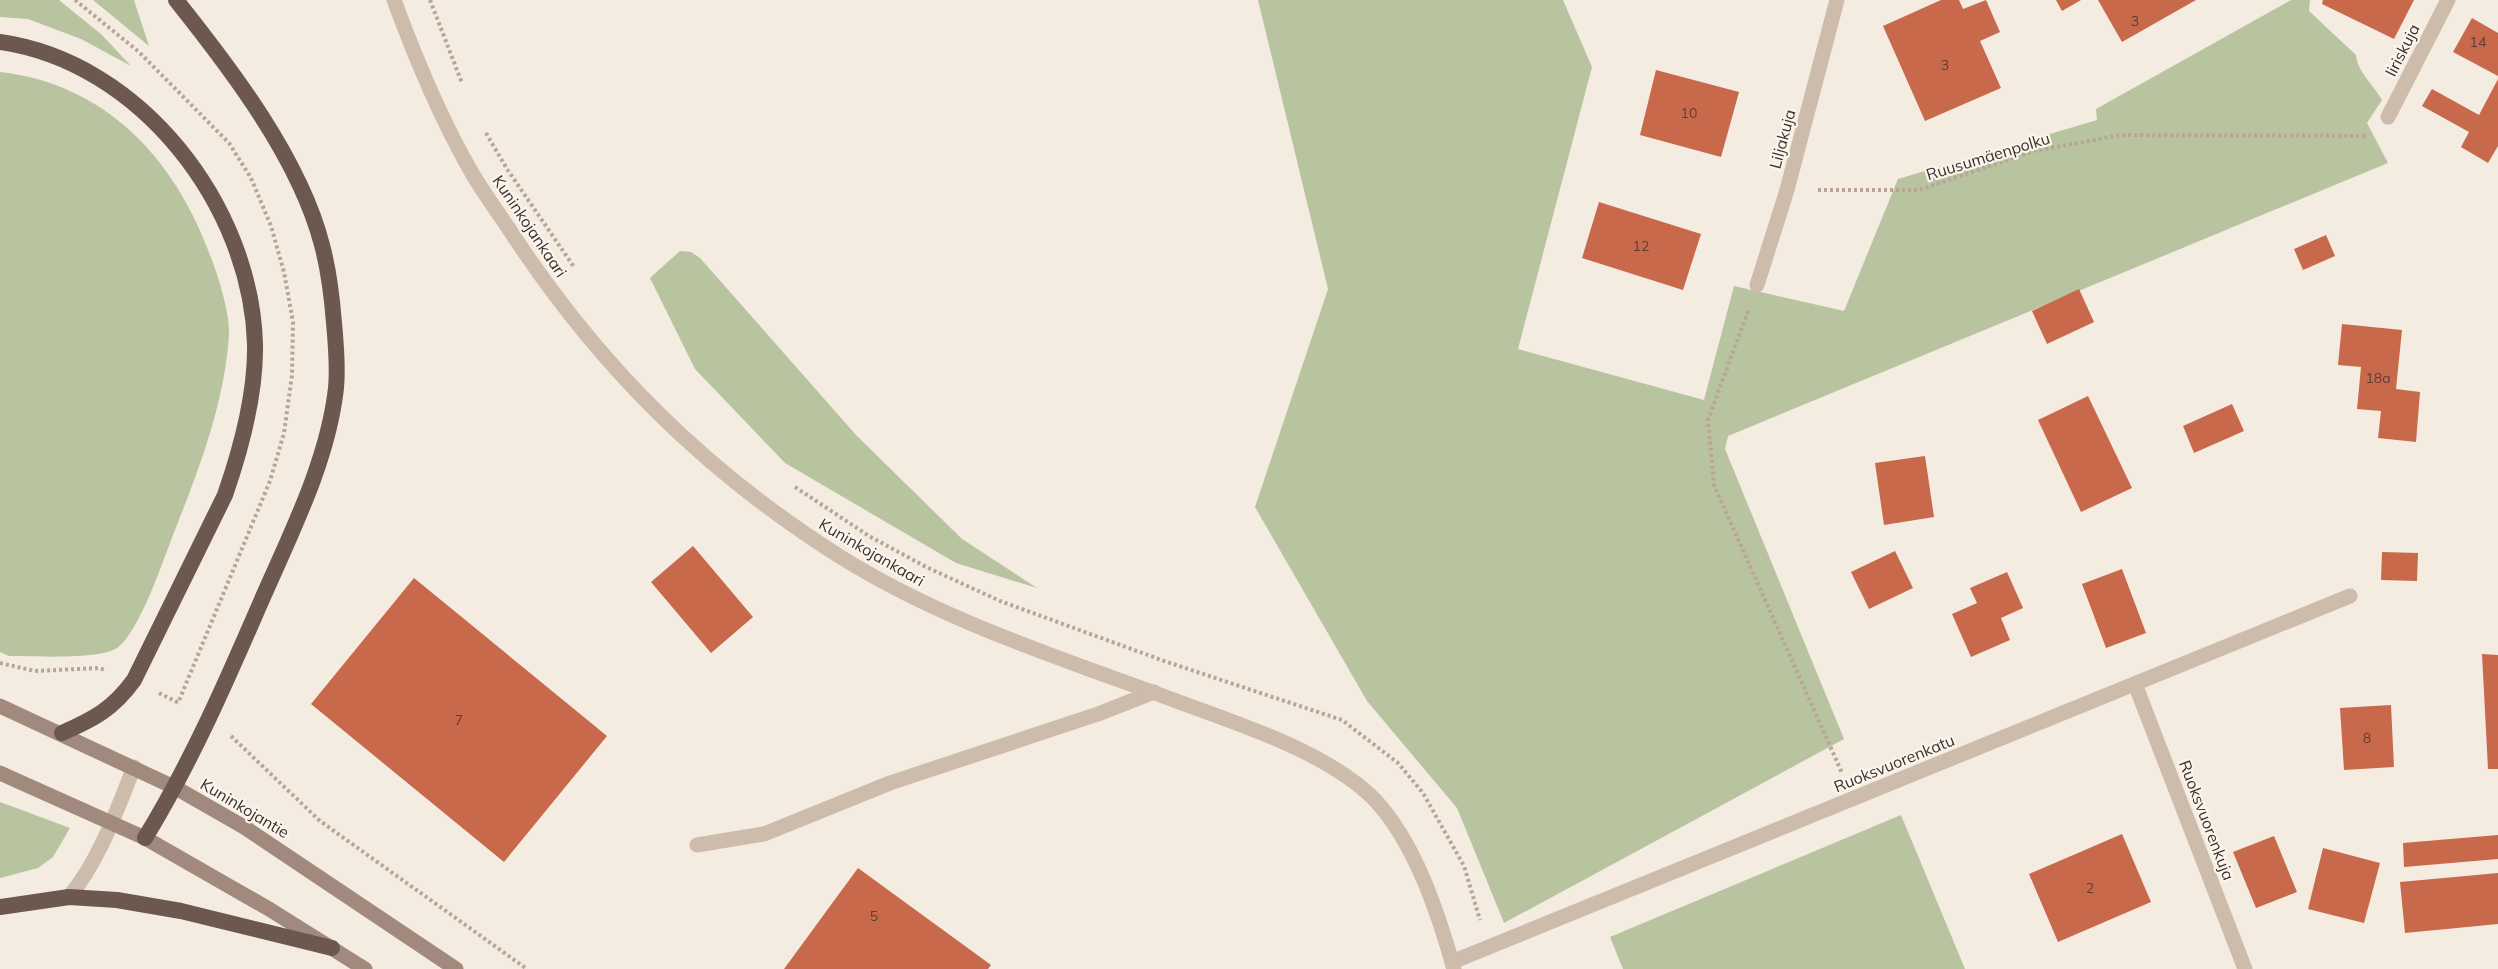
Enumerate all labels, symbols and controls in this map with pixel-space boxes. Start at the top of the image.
house number: 3 [2131,12,2139,30]
street label: Iiriskuja [2380,20,2424,80]
house number: 14 [2470,33,2487,51]
house number: 3 [1941,56,1949,74]
house number: 10 [1681,104,1697,122]
street label: Liljakuja [1764,107,1800,171]
street label: Ruusumäenpolku [1924,128,2052,184]
street label: Kuninkojankaari [489,171,571,281]
house number: 12 [1633,237,1649,255]
house number: 18a [2365,369,2391,387]
street label: Kuninkojankaari [816,514,928,590]
house number: 7 [455,711,463,729]
house number: 8 [2363,729,2371,747]
street label: Ruoksvuorenkatu [1831,730,1957,796]
street label: Ruoksvuorenkuja [2175,757,2239,883]
street label: Kuninkojantie [197,774,293,842]
house number: 2 [2086,879,2094,897]
house number: 5 [870,907,878,925]

